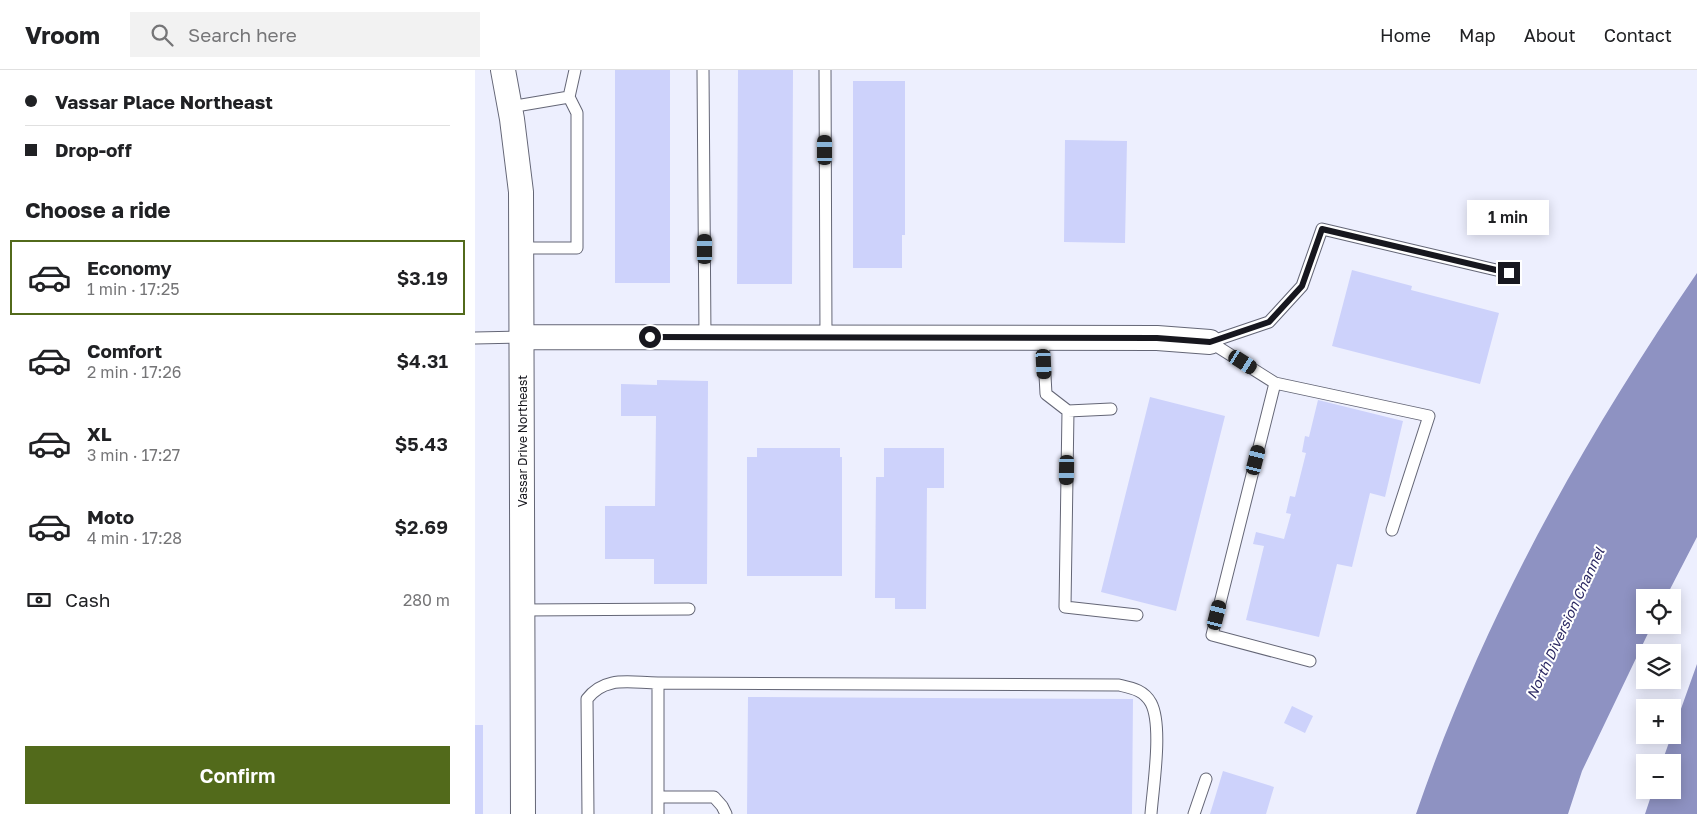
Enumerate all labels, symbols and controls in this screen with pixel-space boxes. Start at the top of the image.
search box [130,12,480,57]
text: Vroom [25,20,100,49]
icon: search [148,21,176,49]
text: Search here [188,23,297,46]
text: Home [1380,24,1431,46]
text: Map [1459,24,1496,46]
text: About [1524,24,1576,46]
text: Contact [1604,24,1672,46]
text: Vassar Place Northeast [55,90,273,113]
car [817,135,832,165]
text: Drop-off [55,138,132,161]
text: Choose a ride [25,196,171,223]
callout: 1 min [1468,200,1550,236]
text: 1 min [1488,207,1528,227]
car [697,234,712,264]
icon: car [27,255,72,300]
text: Economy [87,256,172,279]
route end [1498,262,1520,284]
text: $3.19 [397,266,448,289]
text: 1 min · 17:25 [87,279,179,299]
route start [639,326,661,348]
icon: car [27,338,72,383]
text: Comfort [87,339,162,362]
car [1226,348,1259,376]
text: $4.31 [397,349,448,372]
car [1035,349,1052,379]
text: 2 min · 17:26 [87,362,181,382]
street label: Vassar Drive Northeast [515,375,530,507]
icon: car [27,421,72,466]
text: XL [87,422,112,445]
text: $5.43 [395,432,448,455]
car [1245,444,1266,476]
text: 3 min · 17:27 [87,445,180,465]
car [1059,455,1074,485]
icon: car [27,504,72,549]
text: Moto [87,505,134,528]
text: $2.69 [394,515,448,538]
text: 4 min · 17:28 [87,528,182,548]
water label: North Diversion Channel [1522,544,1608,701]
icon: cash [25,586,53,614]
text: Cash [65,588,110,611]
map controls [1636,589,1681,799]
button: locate [1636,589,1681,634]
text: 280 m [403,590,450,610]
car [1206,599,1227,631]
button: layers [1636,644,1681,689]
button: + [1636,699,1681,744]
button: Confirm [25,746,450,804]
button: − [1636,754,1681,799]

